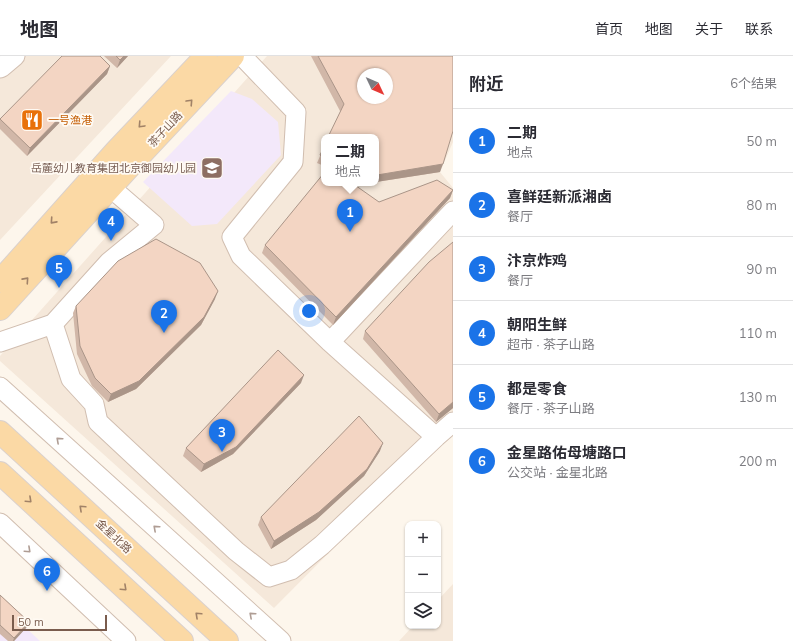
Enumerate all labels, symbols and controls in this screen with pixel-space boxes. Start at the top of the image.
text: 地图 [20,17,58,41]
text: 首页 [595,20,623,38]
text: 地图 [645,20,673,38]
text: 关于 [695,20,723,38]
text: 联系 [745,20,773,38]
north arrow [357,68,393,104]
text: 附近 [469,73,503,94]
text: 6个结果 [730,75,777,91]
one-way arrow [185,99,193,107]
restaurant icon: 一号渔港 [19,107,45,133]
street label: 茶子山路 [145,108,185,150]
place label: 一号渔港 [48,113,92,127]
one-way arrow [138,120,146,128]
text: 二期 [507,123,537,142]
text: 1 [478,133,486,149]
text: 50 m [747,133,777,149]
popup [321,134,379,186]
text: 二期 [335,142,365,161]
text: 地点 [507,144,533,160]
school or university icon: 岳麓幼儿教育集团北京御园幼儿园 [199,155,225,181]
place label: 岳麓幼儿教育集团北京御园幼儿园 [31,161,196,175]
text: 地点 [335,163,361,179]
text: 喜鲜廷新派湘卤 [507,187,612,206]
text: 2 [478,197,486,213]
text: 80 m [747,197,777,213]
pin: 1 [337,199,363,232]
pin: 4 [98,208,124,241]
text: 餐厅 [507,208,533,224]
one-way arrow [51,217,58,224]
text: 汴京炸鸡 [507,251,567,270]
pin: 5 [46,255,72,288]
text: 3 [478,261,486,277]
text: 90 m [747,261,777,277]
text: 餐厅 [507,272,533,288]
one-way arrow [22,277,29,285]
pin: 2 [151,300,177,333]
your location [299,301,319,321]
text: 朝阳生鲜 [507,315,567,334]
text: 4 [478,325,486,341]
text: 110 m [739,325,777,341]
text: 超市 · 茶子山路 [507,336,595,352]
text: 都是零食 [507,379,567,398]
text: 5 [478,389,486,405]
text: 130 m [739,389,777,405]
text: 餐厅 · 茶子山路 [507,400,595,416]
pin: 3 [209,419,235,452]
one-way arrow [56,438,64,445]
text: 金星路佑母塘路口 [507,443,627,462]
text: 6 [478,453,486,469]
text: 200 m [739,453,777,469]
text: 公交站 · 金星北路 [507,464,608,480]
one-way arrow [24,495,32,503]
one-way arrow [79,505,87,512]
street label: 金星北路 [93,516,135,556]
map controls [405,521,441,629]
button: + [405,521,441,557]
one-way arrow [153,525,161,532]
one-way arrow [23,545,31,553]
button: − [405,557,441,593]
pin: 6 [34,558,60,591]
one-way arrow [120,583,127,590]
button: layers [405,593,441,629]
one-way arrow [196,612,203,619]
one-way arrow [249,612,257,620]
scale bar [12,613,107,632]
text: 50 m [18,615,44,629]

